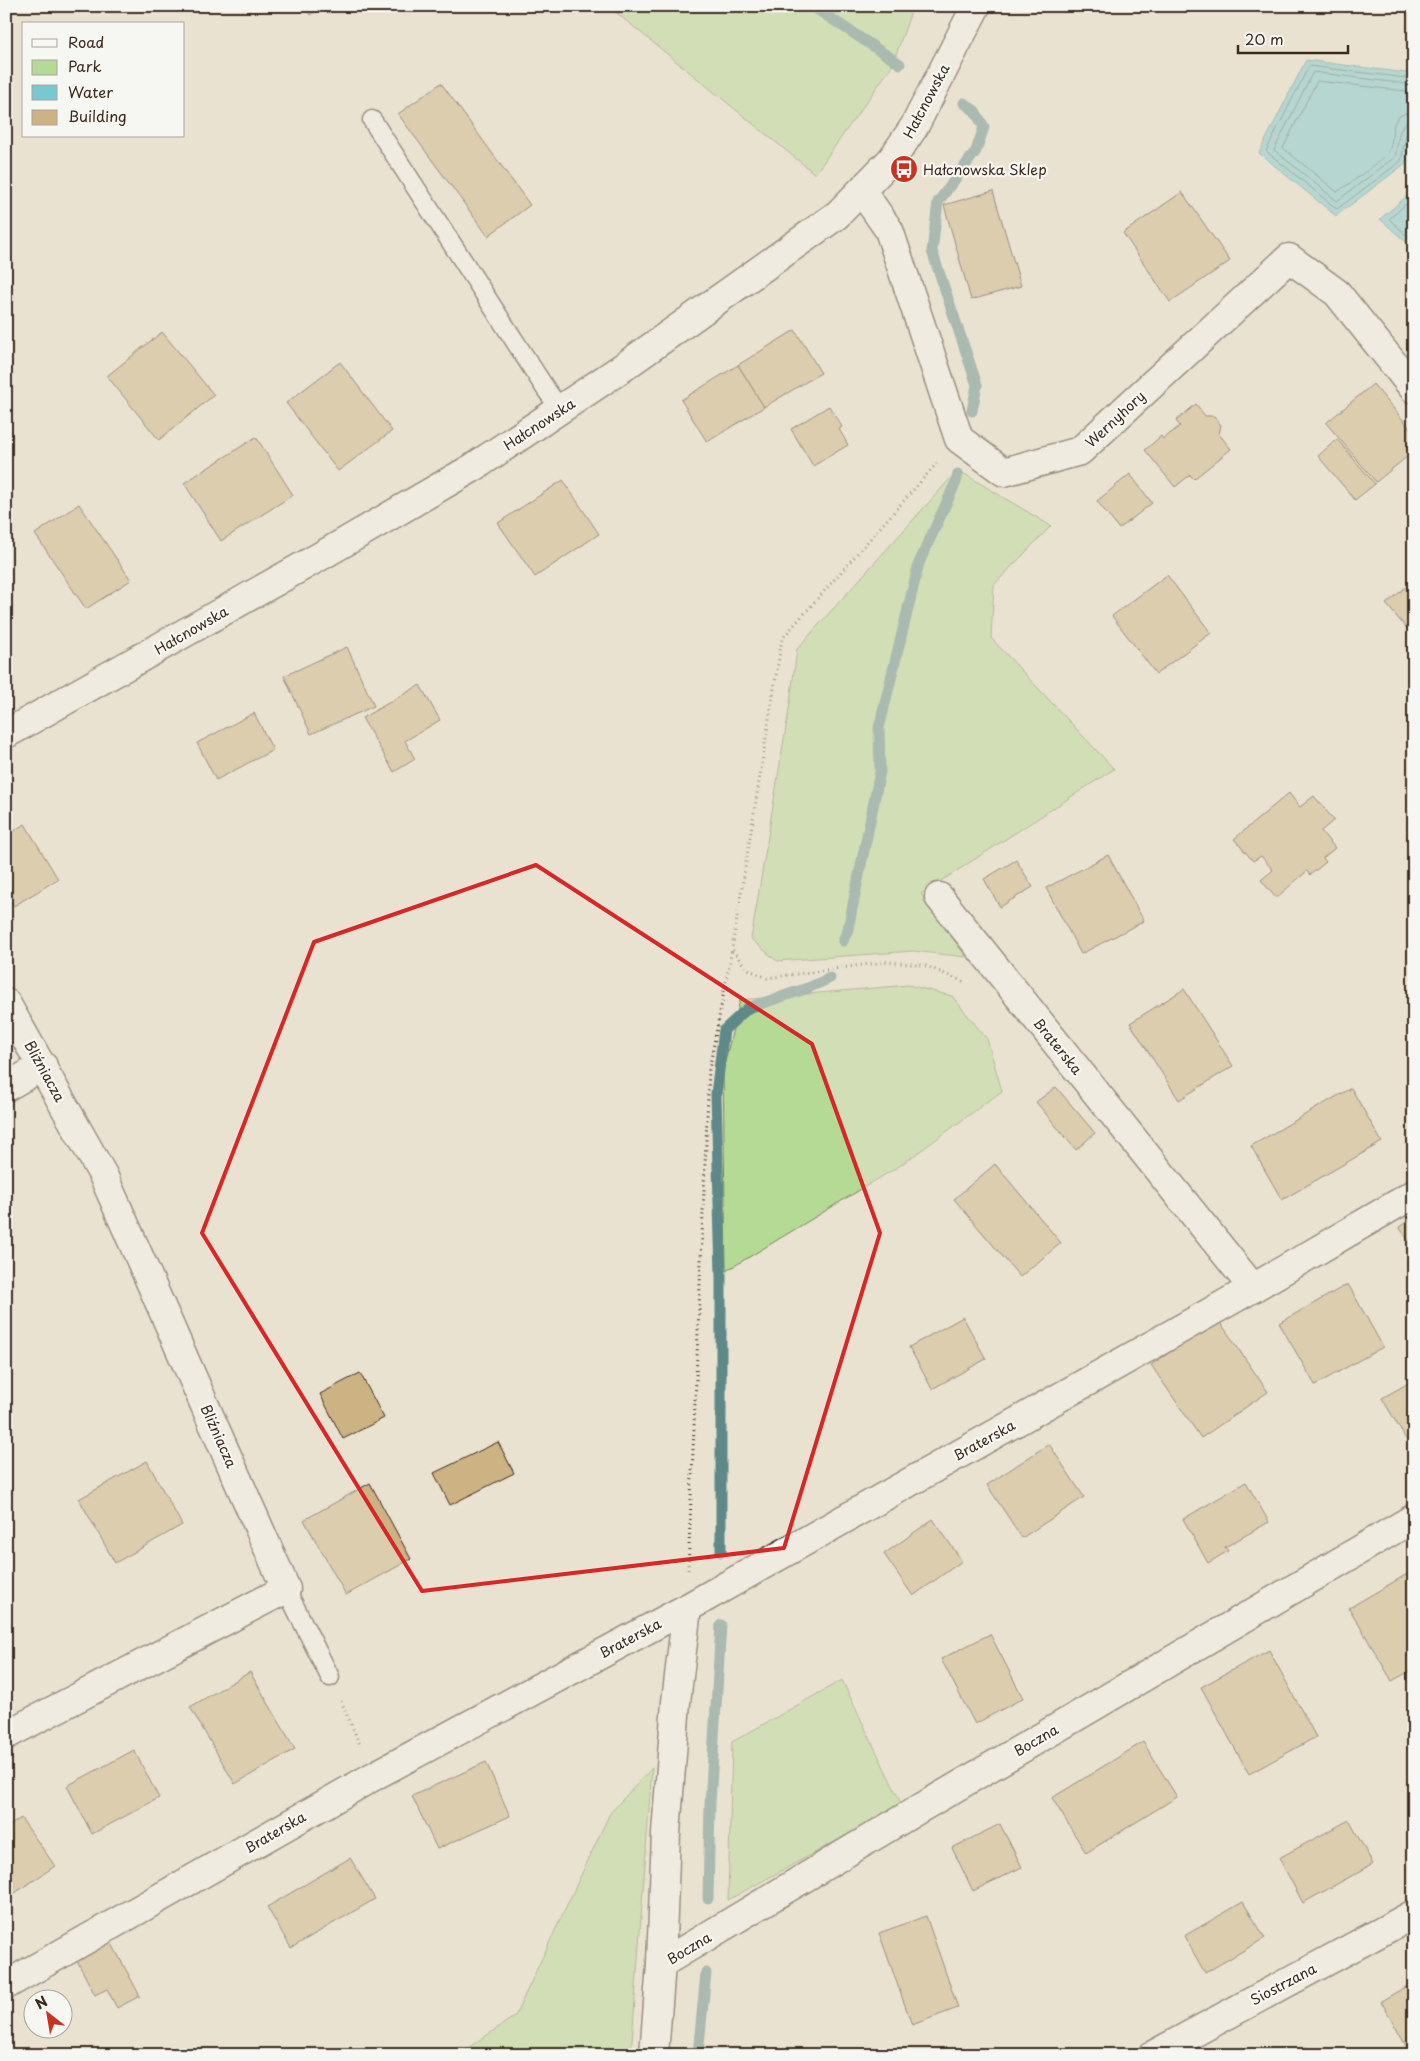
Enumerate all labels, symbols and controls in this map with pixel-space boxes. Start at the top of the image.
legend [22,22,185,138]
scale bar [1238,22,1348,54]
text: 20 m [1245,27,1284,50]
text: Road [68,30,104,53]
text: Park [68,54,102,77]
street label: Hałcnowska [898,60,955,142]
text: Water [68,80,113,103]
text: Building [68,104,127,127]
bus stop icon: Hałcnowska Sklep [889,154,919,184]
place label: Hałcnowska Sklep [923,159,1047,180]
street label: Wernyhory [1080,386,1150,452]
street label: Hałcnowska [499,393,579,455]
street label: Hałcnowska [150,600,232,660]
street label: Braterska [1029,1013,1088,1079]
street label: Bliźniacza [20,1037,71,1106]
street label: Bliźniacza [196,1401,242,1471]
street label: Braterska [949,1414,1019,1466]
street label: Braterska [595,1613,665,1663]
street label: Boczna [1010,1719,1062,1761]
street label: Braterska [240,1806,310,1858]
street label: Boczna [663,1926,715,1969]
street label: Siostrzana [1246,1958,1320,2010]
north arrow [22,1988,72,2038]
text: N [31,1991,51,2014]

